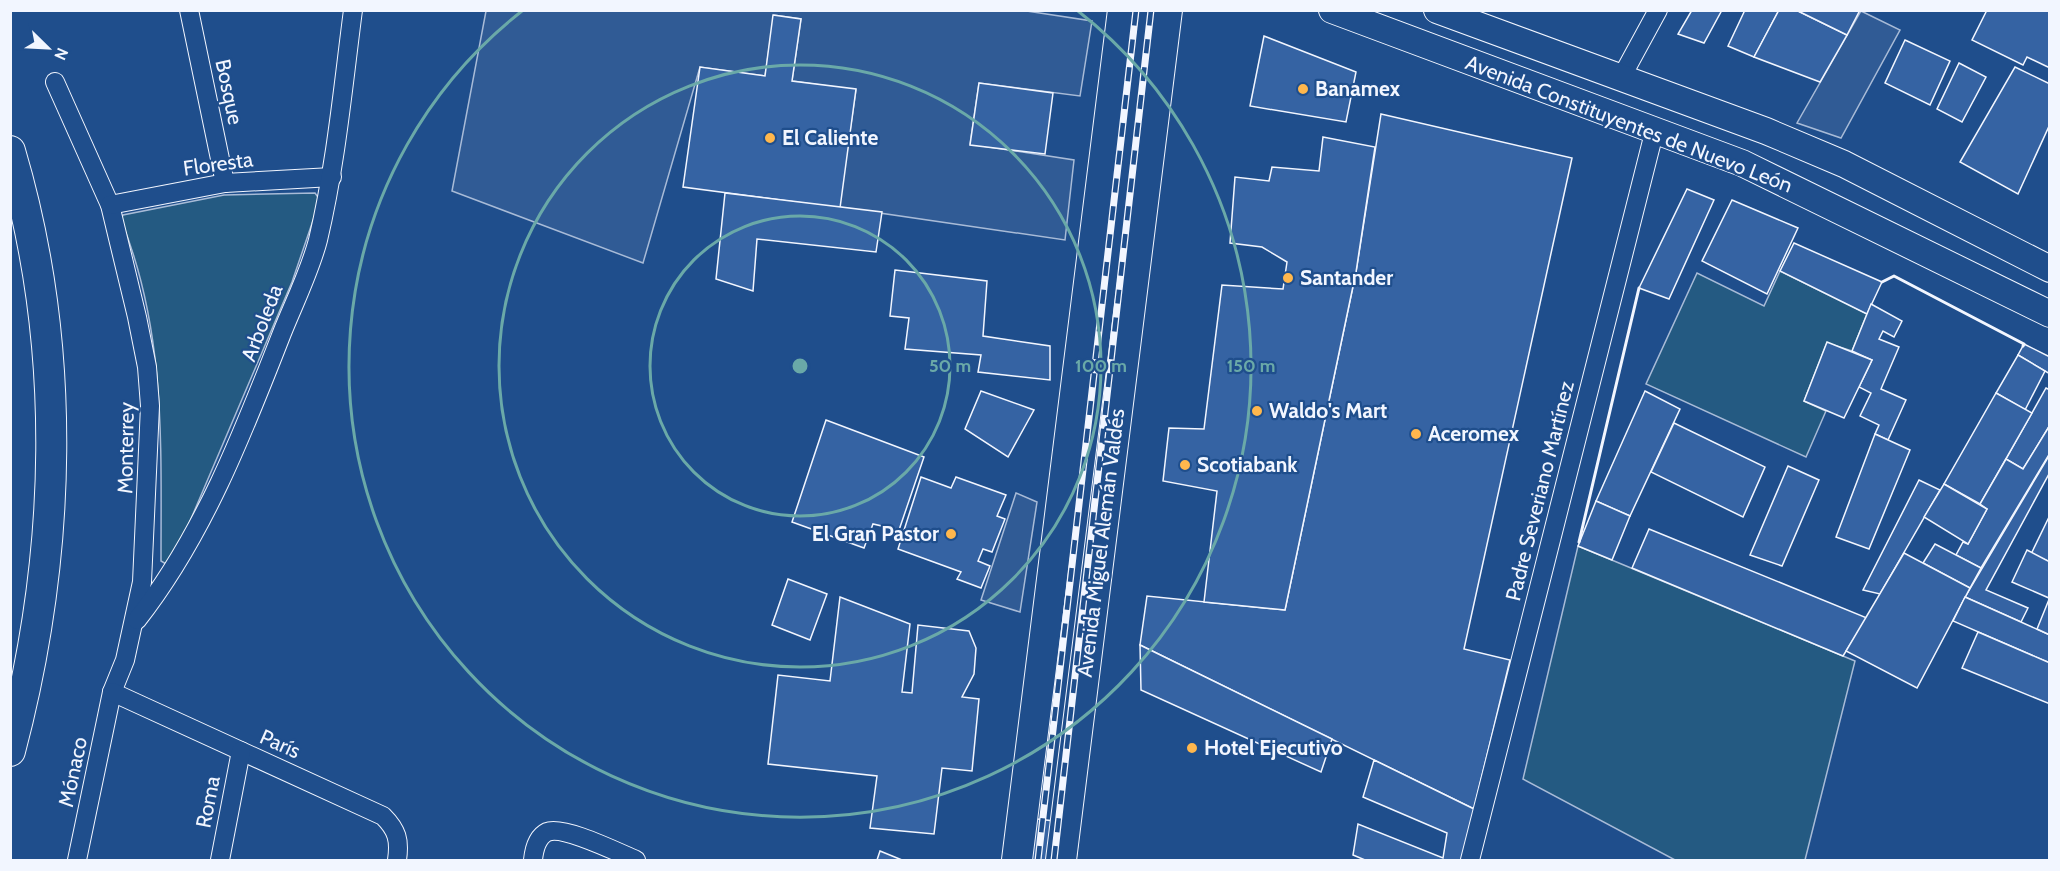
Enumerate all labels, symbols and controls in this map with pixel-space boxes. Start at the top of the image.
north arrow [18,18,78,78]
text: N [50,45,72,63]
street label: Avenida Constituyentes de Nuevo León [1462,50,1796,198]
street label: Bosque [210,57,249,127]
place label: Banamex [1315,76,1401,101]
marker: Banamex [1296,82,1310,96]
place label: El Caliente [782,125,878,150]
marker: El Caliente [763,131,777,145]
street label: Floresta [181,146,255,181]
place label: Santander [1300,265,1393,290]
marker: Santander [1281,271,1295,285]
street label: Arboleda [236,281,288,365]
text: 50 m [929,355,971,377]
text: 100 m [1075,355,1127,377]
text: 150 m [1227,355,1275,377]
centre of rings [790,356,810,376]
street label: Padre Severiano Martínez [1500,378,1579,603]
place label: Waldo's Mart [1269,398,1387,423]
street label: Monterrey [112,401,139,494]
marker: Waldo's Mart [1250,404,1264,418]
street label: Avenida Miguel Alemán Valdés [1072,407,1129,679]
place label: Aceromex [1428,421,1520,446]
marker: Aceromex [1409,427,1423,441]
place label: Scotiabank [1197,452,1298,477]
marker: Scotiabank [1178,458,1192,472]
place label: El Gran Pastor [812,521,939,546]
marker: El Gran Pastor [944,527,958,541]
street label: París [256,724,305,764]
street label: Mónaco [53,735,92,809]
place label: Hotel Ejecutivo [1204,735,1343,760]
marker: Hotel Ejecutivo [1185,741,1199,755]
street label: Roma [190,774,225,830]

